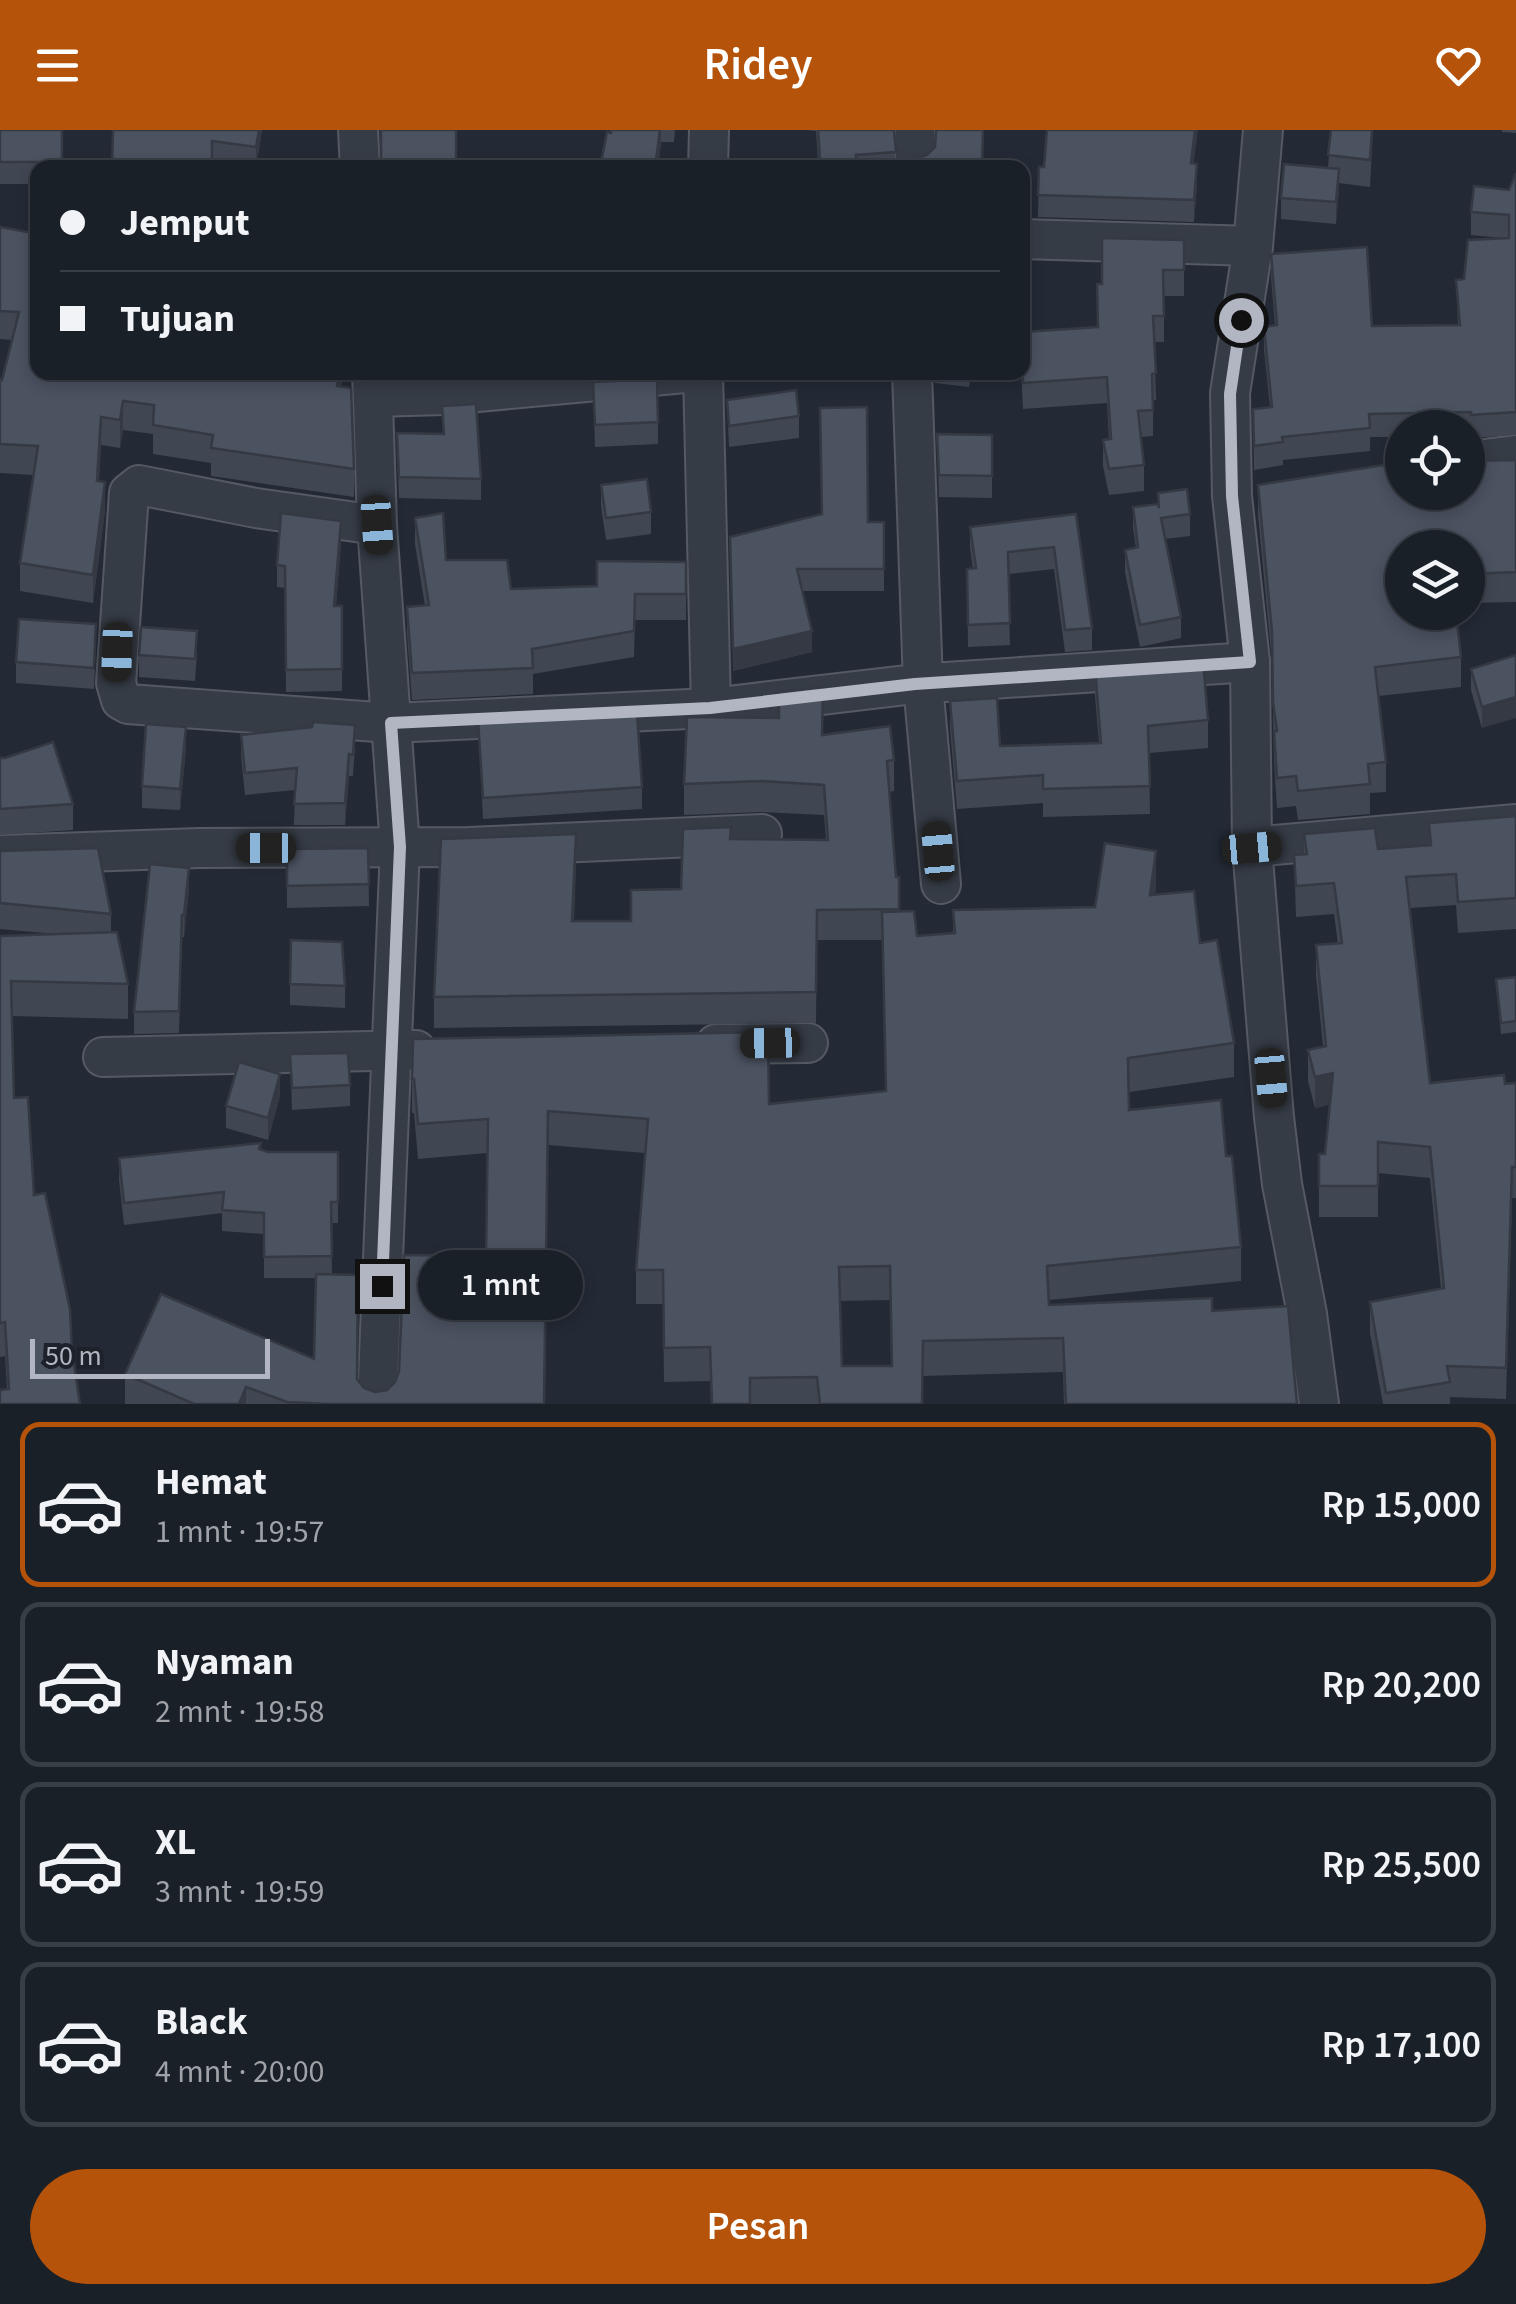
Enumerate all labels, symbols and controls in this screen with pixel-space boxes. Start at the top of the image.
text: Ridey [704,33,812,97]
icon: menu [30,38,85,93]
icon: heart [1431,38,1486,93]
text: Jemput [120,196,250,250]
text: Tujuan [120,292,235,346]
route start [1219,298,1264,343]
map controls [1385,410,1485,630]
button: locate [1385,410,1485,510]
car [360,494,394,556]
button: layers [1385,530,1485,630]
car [101,621,133,683]
car [920,820,956,882]
car [1221,830,1283,866]
car [236,833,296,863]
car [740,1027,800,1059]
car [1253,1047,1289,1109]
callout: 1 mnt [417,1251,582,1321]
text: 1 mnt [461,1262,540,1308]
route end [360,1264,405,1309]
scale bar [30,1334,270,1378]
text: 50 m [45,1336,102,1376]
text: Hemat [155,1455,267,1509]
icon: car [35,1460,125,1550]
text: Rp 15,000 [1322,1478,1481,1532]
text: 1 mnt · 19:57 [155,1509,325,1555]
text: Nyaman [155,1635,294,1689]
icon: car [35,1640,125,1730]
text: Rp 20,200 [1322,1658,1481,1712]
text: 2 mnt · 19:58 [155,1689,325,1735]
text: XL [155,1815,196,1869]
icon: car [35,1820,125,1910]
text: Rp 25,500 [1322,1838,1481,1892]
text: 3 mnt · 19:59 [155,1869,325,1915]
text: Black [155,1995,248,2049]
icon: car [35,2000,125,2090]
text: Rp 17,100 [1322,2018,1481,2072]
text: 4 mnt · 20:00 [155,2049,325,2095]
button: Pesan [30,2169,1486,2284]

